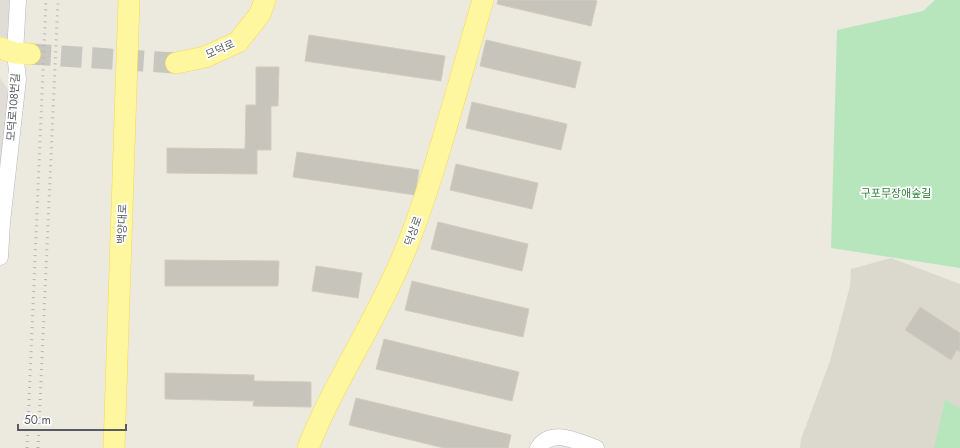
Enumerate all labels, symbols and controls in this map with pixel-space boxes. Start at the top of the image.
street label: 모덕로 [203,36,237,62]
street label: 모덕로108번길 [3,72,23,142]
park label: 구포무장애숲길 [861,185,931,201]
street label: 백양대로 [113,203,131,245]
street label: 덕상로 [400,214,426,248]
scale bar [18,406,126,432]
text: 50 m [24,411,51,429]

